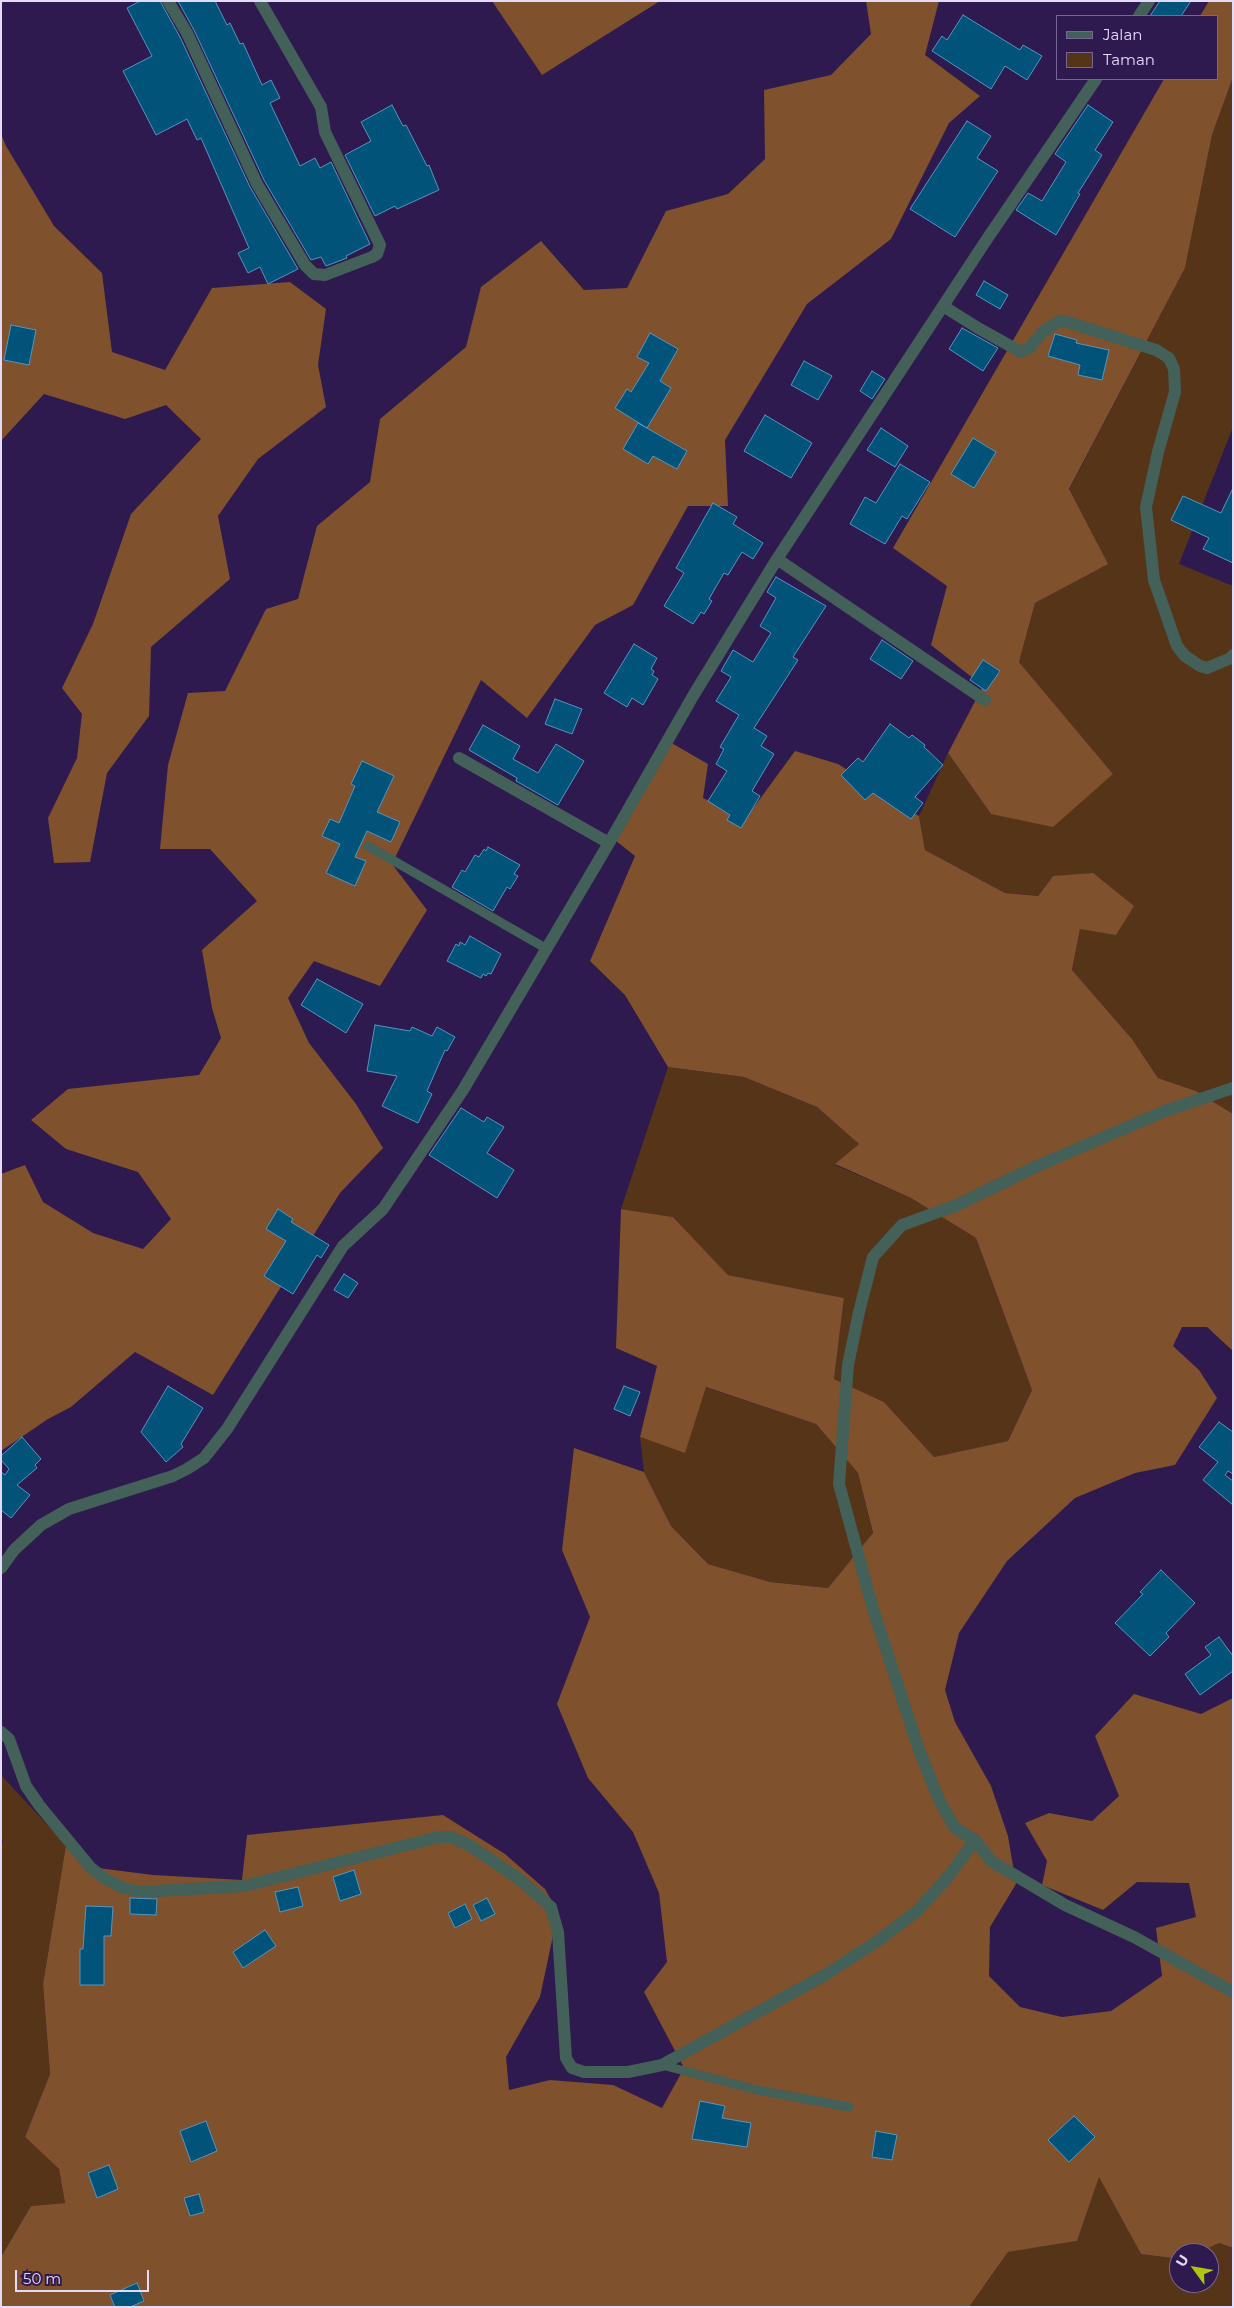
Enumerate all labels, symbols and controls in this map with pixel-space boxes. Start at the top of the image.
legend [1056,15,1219,80]
text: Jalan [1103,25,1142,44]
text: Taman [1103,50,1155,69]
north arrow [1169,2243,1219,2293]
text: U [1172,2251,1193,2270]
scale bar [18,2260,151,2292]
text: 50 m [23,2269,61,2288]

